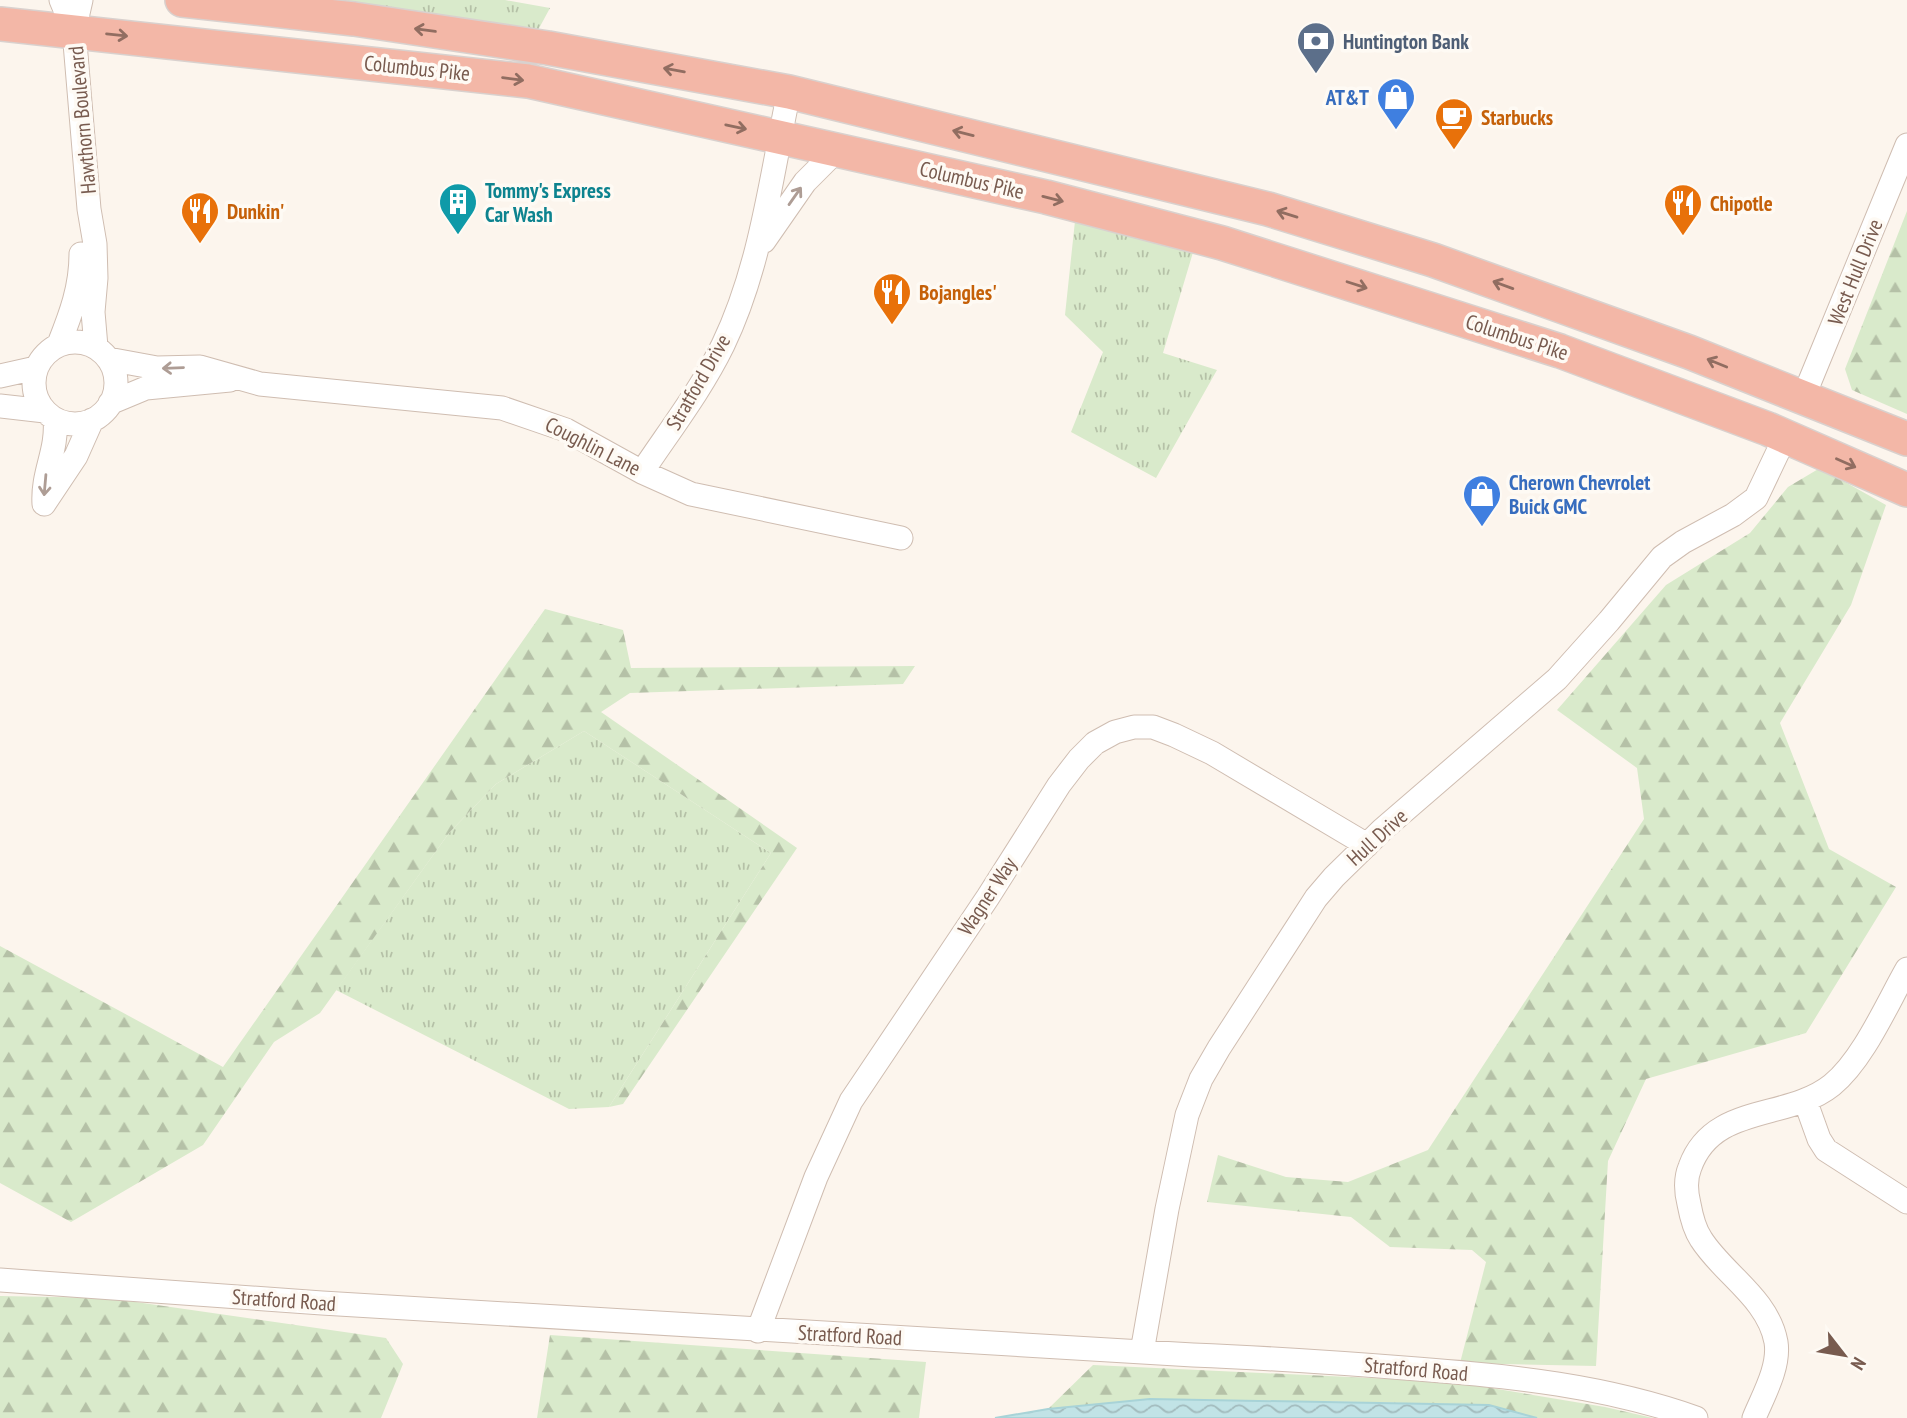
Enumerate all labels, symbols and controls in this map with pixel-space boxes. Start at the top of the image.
bank icon: Huntington Bank [1295,20,1337,75]
one-way arrow [414,23,437,36]
place label: Huntington Bank [1343,28,1469,55]
one-way arrow [105,29,128,42]
street label: Hawthorn Boulevard [62,45,102,195]
street label: Columbus Pike [363,49,471,87]
one-way arrow [663,63,686,77]
one-way arrow [501,73,524,86]
shop icon: AT&T [1375,76,1417,131]
place label: AT&T [1325,84,1369,111]
cafe icon: Starbucks [1433,96,1475,151]
place label: Starbucks [1481,104,1553,131]
one-way arrow [724,120,747,134]
one-way arrow [952,126,975,140]
street label: Columbus Pike [917,155,1027,205]
place label: Tommy's Express Car Wash [485,177,611,228]
building icon: Tommy's Express Car Wash [437,181,479,236]
restaurant icon: Chipotle [1662,182,1704,237]
one-way arrow [788,187,802,206]
restaurant icon: Dunkin' [179,190,221,245]
place label: Chipotle [1710,190,1773,217]
one-way arrow [1041,193,1064,206]
place label: Dunkin' [227,198,284,225]
one-way arrow [1276,207,1298,220]
street label: West Hull Drive [1821,215,1889,329]
restaurant icon: Bojangles' [871,271,913,326]
one-way arrow [1493,278,1515,290]
place label: Bojangles' [919,279,997,306]
one-way arrow [1345,280,1367,292]
street label: Columbus Pike [1462,308,1572,366]
street label: Stratford Drive [660,329,736,435]
one-way arrow [1707,356,1728,369]
one-way arrow [162,361,185,375]
street label: Coughlin Lane [541,411,645,481]
one-way arrow [1835,457,1856,470]
place label: Cherown Chevrolet Buick GMC [1509,469,1650,520]
one-way arrow [38,473,51,496]
shop icon: Cherown Chevrolet Buick GMC [1461,473,1503,528]
street label: Hull Drive [1341,803,1413,871]
street label: Wagner Way [952,852,1022,940]
street label: Stratford Road [231,1283,337,1317]
street label: Stratford Road [797,1319,903,1351]
north arrow [1809,1320,1879,1390]
street label: Stratford Road [1363,1351,1469,1387]
text: N [1846,1353,1872,1374]

